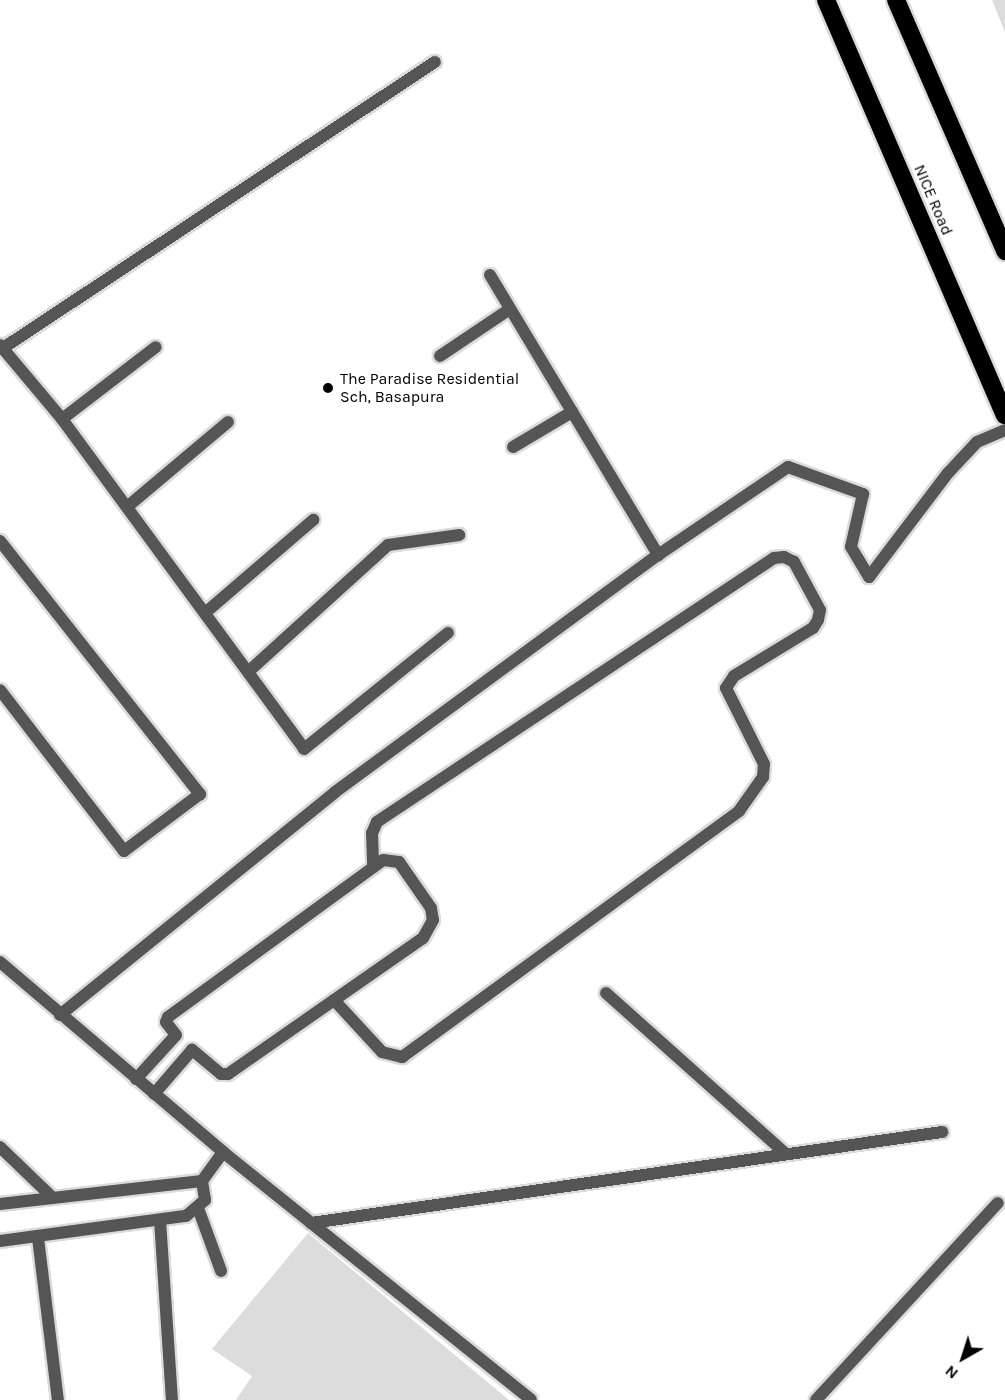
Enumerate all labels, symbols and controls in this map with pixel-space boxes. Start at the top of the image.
street label: NICE Road [910,162,956,238]
place label: The Paradise Residential Sch, Basapura [340,369,519,407]
marker: The Paradise Residential Sch, Basapura [321,381,335,395]
north arrow [933,1328,993,1388]
text: N [941,1361,962,1383]

